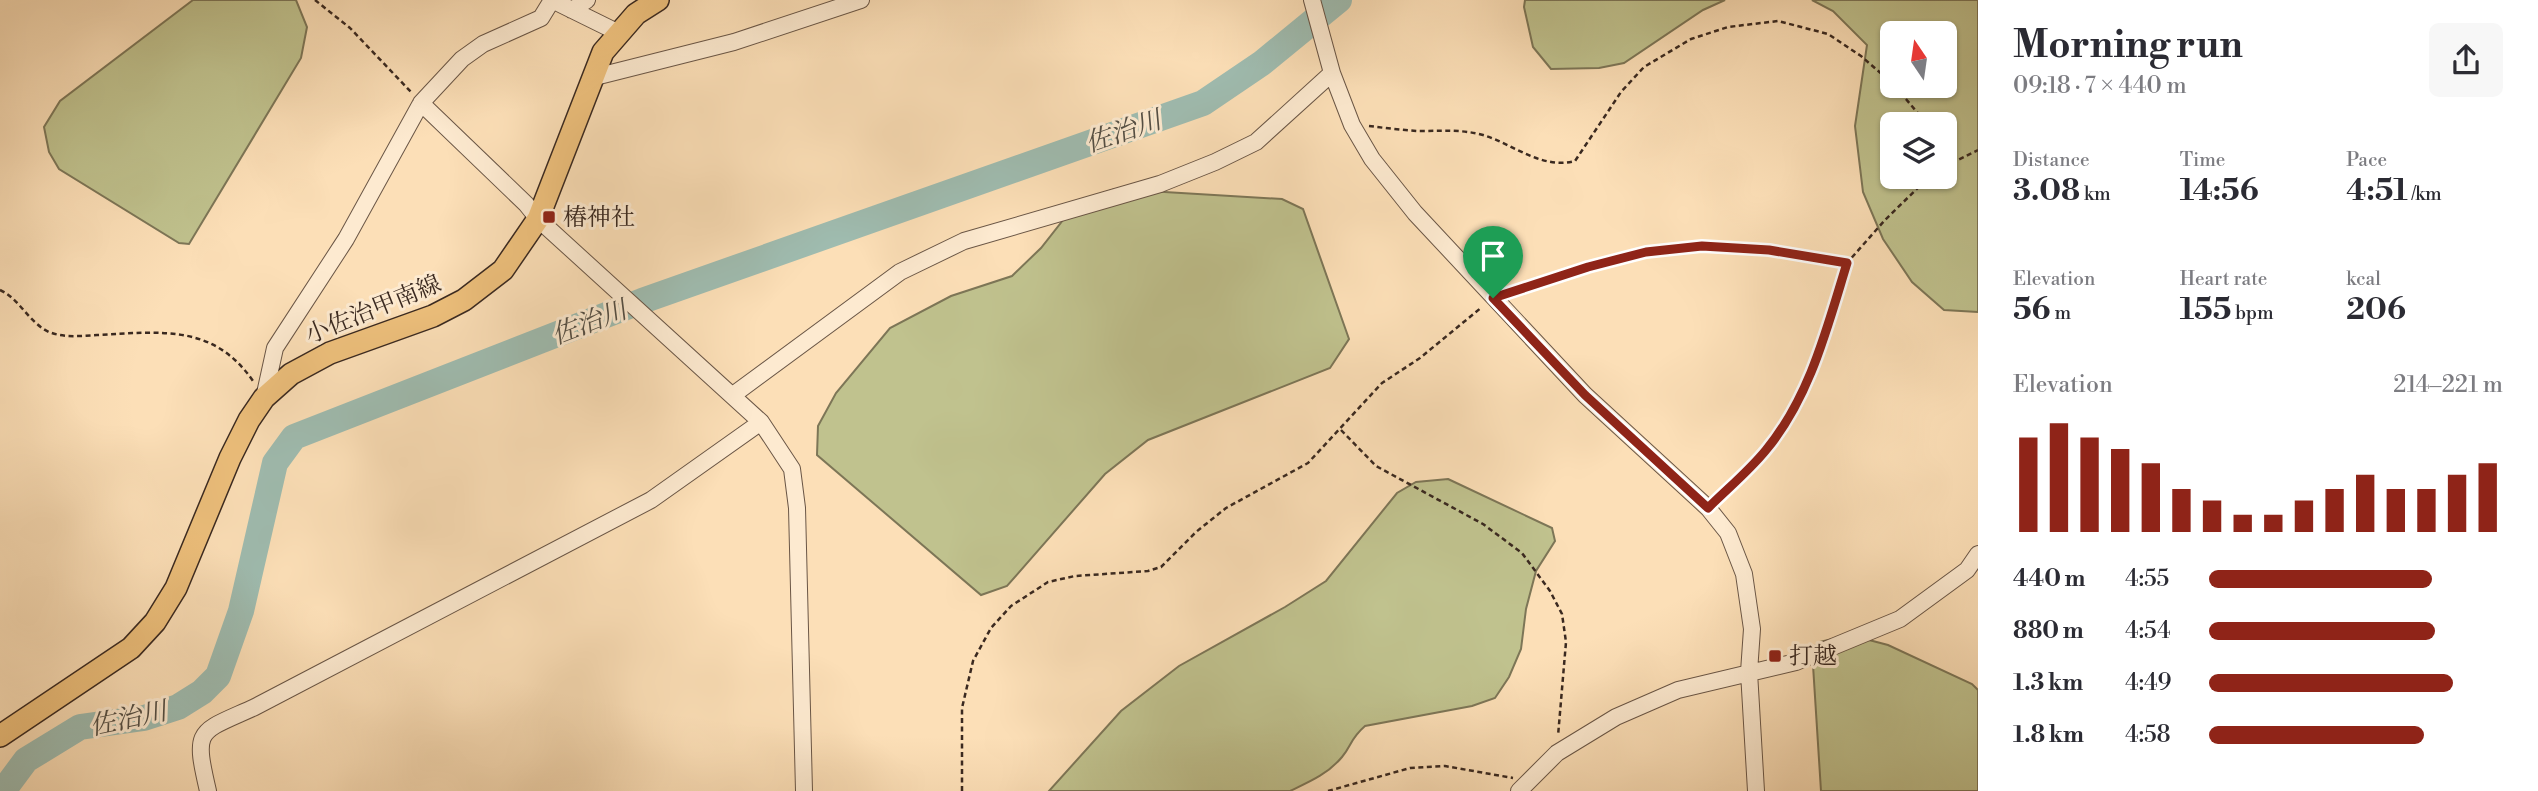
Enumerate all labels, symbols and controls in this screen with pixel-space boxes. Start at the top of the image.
north arrow [1880,21,1956,98]
map controls [1880,21,1957,189]
text: Morning run [2013,22,2243,69]
button: share [2429,23,2503,97]
text: 09:18 · 7 × 440 m [2013,72,2187,100]
water label: 佐治川 [1081,103,1168,160]
button: layers [1880,112,1957,189]
text: Distance [2013,148,2090,172]
text: Time [2180,148,2225,172]
text: Pace [2346,148,2387,172]
text: 3.08 [2013,172,2080,210]
text: 14:56 [2180,172,2259,210]
text: 4:51 [2346,172,2408,210]
text: km [2080,182,2111,206]
text: /km [2408,182,2442,206]
place label: 椿神社 [563,203,635,233]
marker: 椿神社 [541,209,557,225]
pin [1463,226,1523,298]
icon: arrive [1474,237,1512,275]
text: Elevation [2013,267,2095,291]
text: Heart rate [2180,267,2267,291]
text: kcal [2346,267,2381,291]
street label: 小佐治甲南線 [301,269,446,351]
text: 56 [2013,291,2051,329]
text: 155 [2180,291,2231,329]
text: 206 [2346,291,2406,329]
water label: 佐治川 [547,293,634,352]
text: m [2051,301,2071,325]
text: bpm [2231,301,2274,325]
text: Elevation [2013,371,2113,399]
text: 214–221 m [2393,371,2503,399]
text: 440 m [2013,565,2086,593]
text: 4:55 [2125,565,2169,593]
text: 880 m [2013,617,2084,645]
text: 4:54 [2125,617,2171,645]
place label: 打越 [1789,642,1837,672]
marker: 打越 [1767,648,1783,664]
text: 1.3 km [2013,669,2083,697]
text: 4:49 [2125,669,2172,697]
water label: 佐治川 [87,695,173,743]
text: 1.8 km [2013,721,2084,749]
text: 4:58 [2125,721,2171,749]

